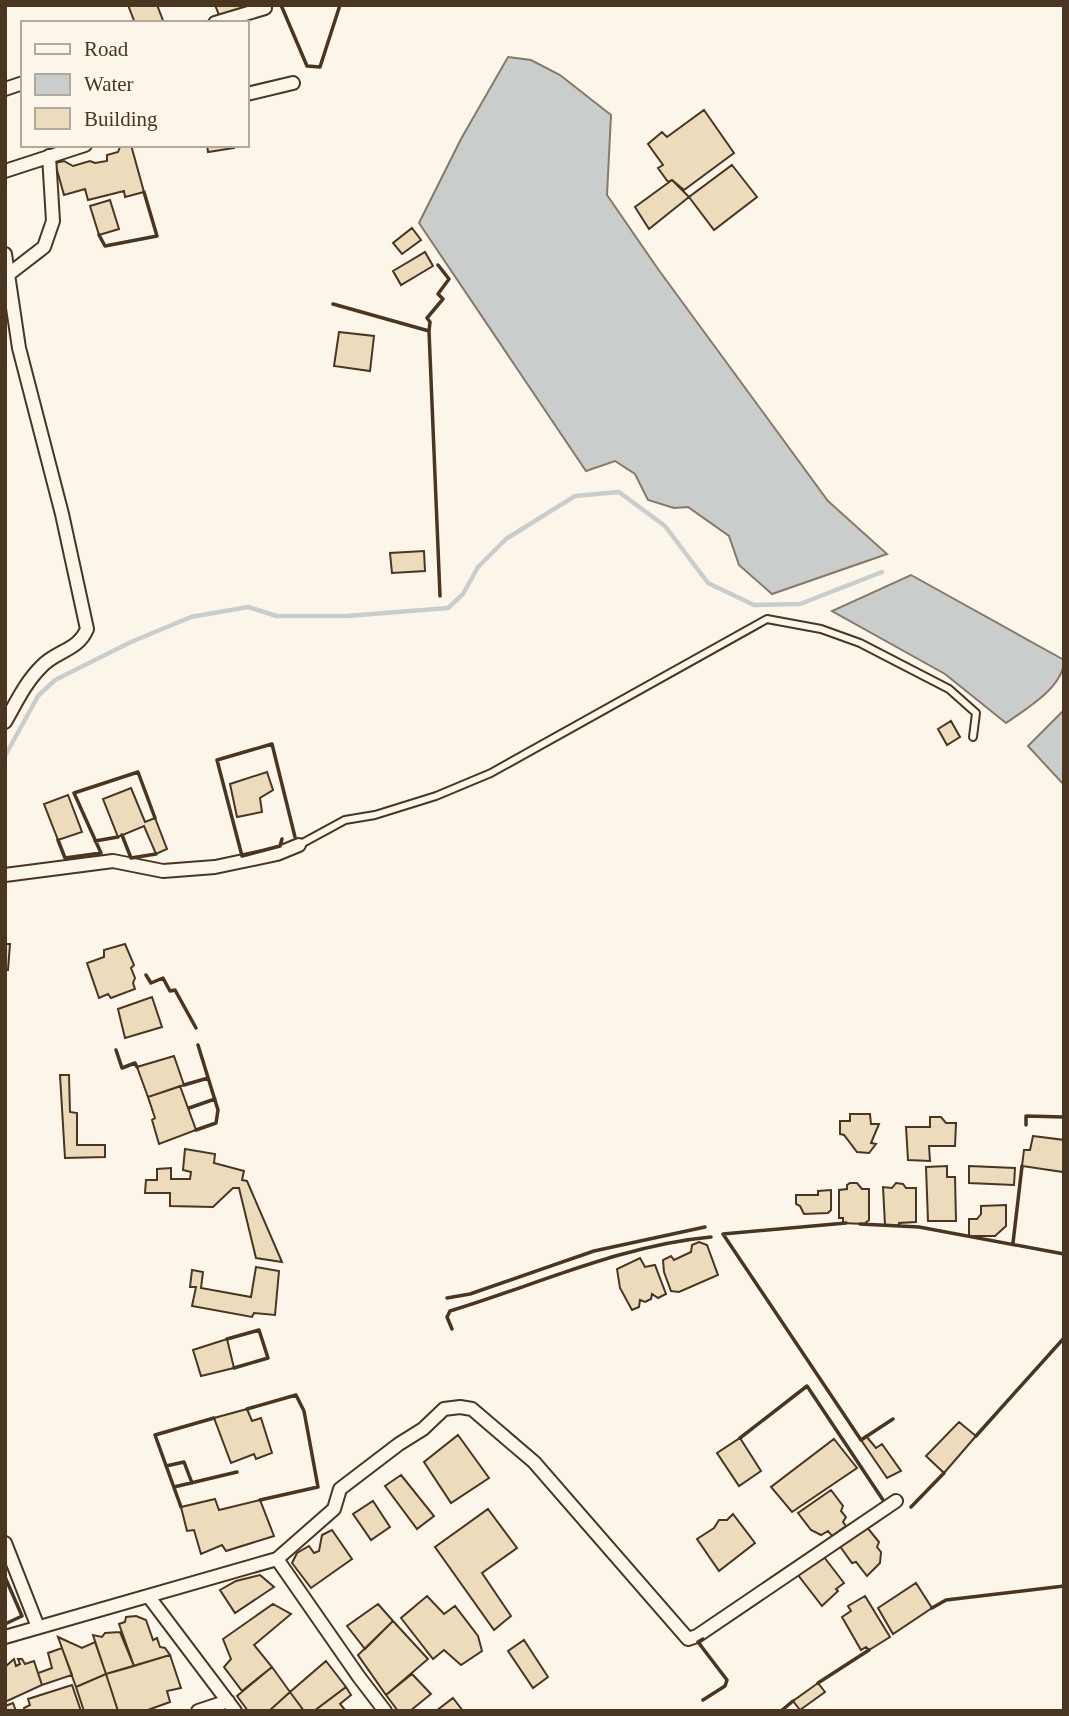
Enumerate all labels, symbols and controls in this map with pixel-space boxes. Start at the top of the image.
legend [21,21,248,147]
text: Road [84,37,129,61]
text: Water [84,72,134,96]
text: Building [84,107,158,131]

